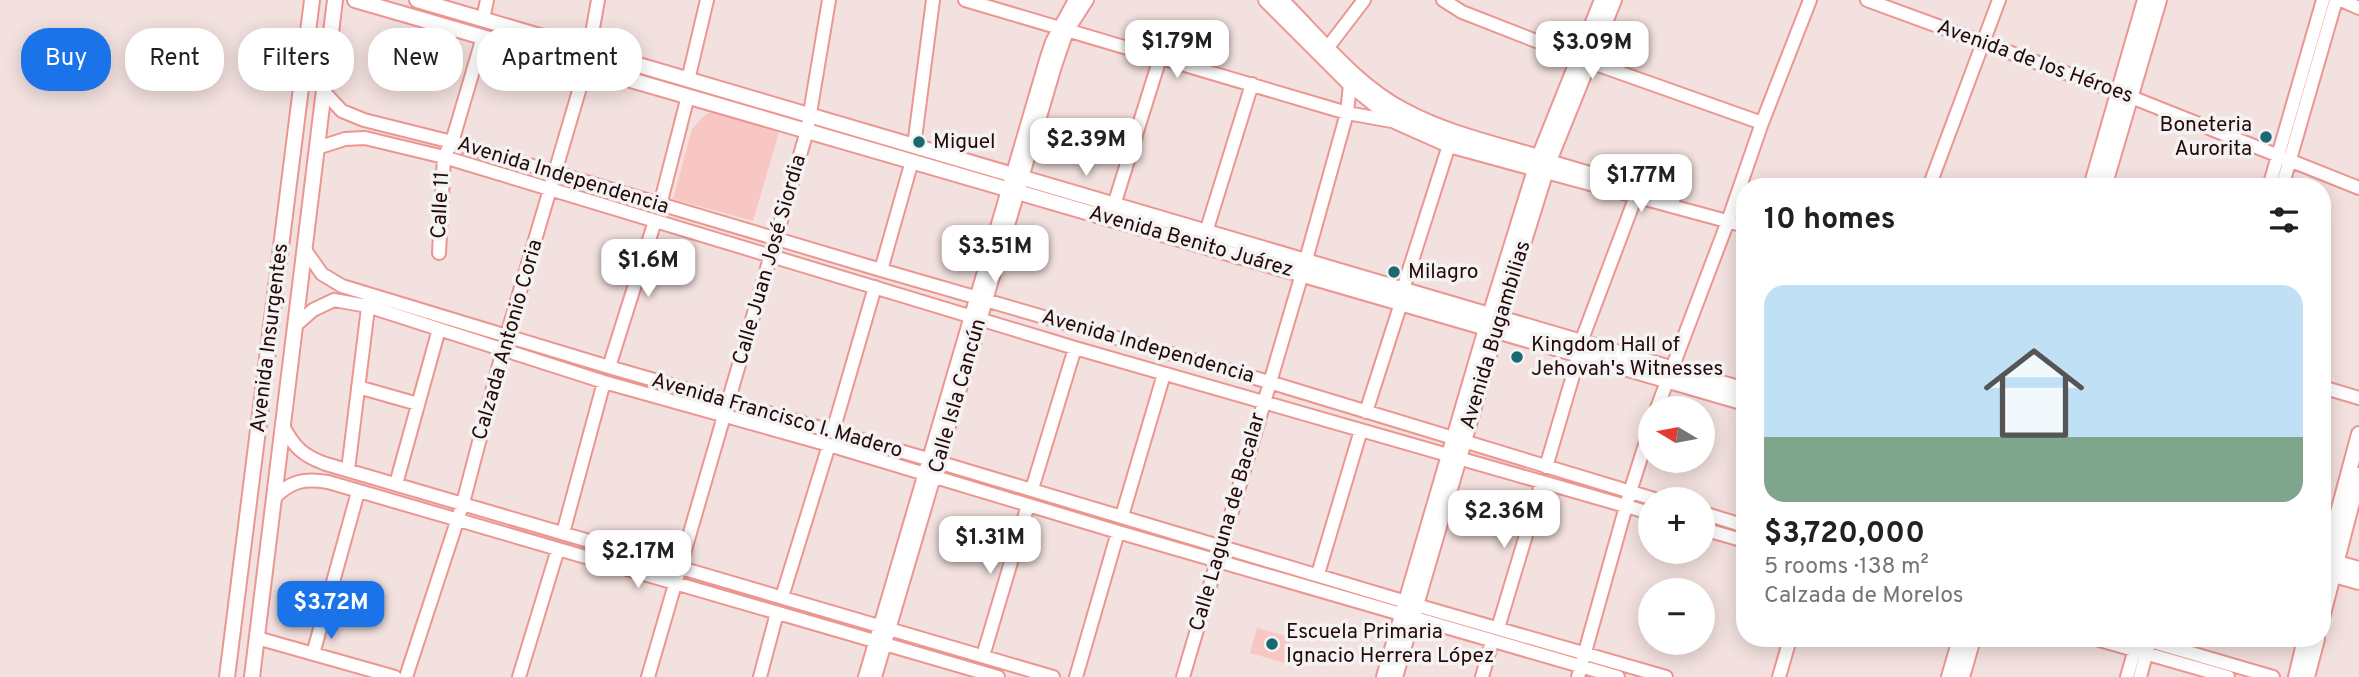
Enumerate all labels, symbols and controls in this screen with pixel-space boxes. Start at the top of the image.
street label: Avenida de los Héroes [1933,14,2137,110]
pin: $1.79M [1120,20,1234,80]
pin: $3.09M [1535,22,1649,81]
chip: Buy [21,28,111,91]
chip: Rent [125,28,224,91]
chip: Filters [238,28,354,91]
chip: New [368,28,463,91]
chip: Apartment [477,28,642,91]
text: $1.79M [1141,28,1213,57]
text: $3.09M [1552,29,1632,58]
place label: Boneteria Aurorita [2160,112,2252,163]
pin: $2.39M [1029,118,1143,178]
text: $2.39M [1046,126,1126,155]
place label: Miguel [933,129,996,156]
marker: Boneteria Aurorita [2258,129,2274,145]
street label: Avenida Independencia [454,131,672,221]
marker: Miguel [911,134,927,150]
street label: Calle Juan José Siordia [727,152,813,368]
pin: $1.77M [1584,154,1698,214]
text: $1.77M [1606,162,1676,191]
street label: Calle 11 [426,171,456,239]
street label: Avenida Benito Juárez [1086,200,1296,284]
icon: filters [2265,201,2303,239]
text: 10 homes [1764,202,1895,239]
pin: $3.51M [938,226,1052,285]
text: $3.51M [958,233,1032,262]
street label: Calzada Antonio Coria [466,236,550,444]
street label: Avenida Bugambilias [1454,237,1538,433]
pin: $1.6M [599,240,697,299]
street label: Avenida Insurgentes [245,242,295,434]
text: $1.6M [617,247,679,276]
place label: Milagro [1408,259,1478,286]
marker: Milagro [1386,264,1402,280]
street label: Avenida Independencia [1039,304,1257,390]
street label: Calle Isla Cancún [923,316,993,476]
icon: home [1971,330,2097,456]
place label: Kingdom Hall of Jehovah's Witnesses [1531,332,1723,383]
marker: Kingdom Hall of Jehovah's Witnesses [1509,349,1525,365]
street label: Avenida Francisco I. Madero [648,367,906,465]
north arrow [1638,396,1715,472]
map controls [1638,396,1715,655]
street label: Calle Laguna de Bacalar [1184,409,1272,635]
button: + [1638,487,1715,564]
pin: $2.36M [1447,490,1561,550]
text: $2.36M [1464,498,1544,527]
pin: $1.31M [933,516,1047,576]
text: $3,720,000 [1764,516,1925,553]
text: $1.31M [955,524,1025,553]
pin: $2.17M [581,530,695,590]
text: $2.17M [601,538,675,567]
text: 5 rooms · 138 m² [1764,553,1929,582]
button: − [1638,578,1715,655]
pin: $3.72M [274,582,388,641]
text: Calzada de Morelos [1764,582,1964,611]
text: $3.72M [293,589,369,618]
place label: Escuela Primaria Ignacio Herrera López [1286,619,1494,670]
marker: Escuela Primaria Ignacio Herrera López [1264,636,1280,652]

